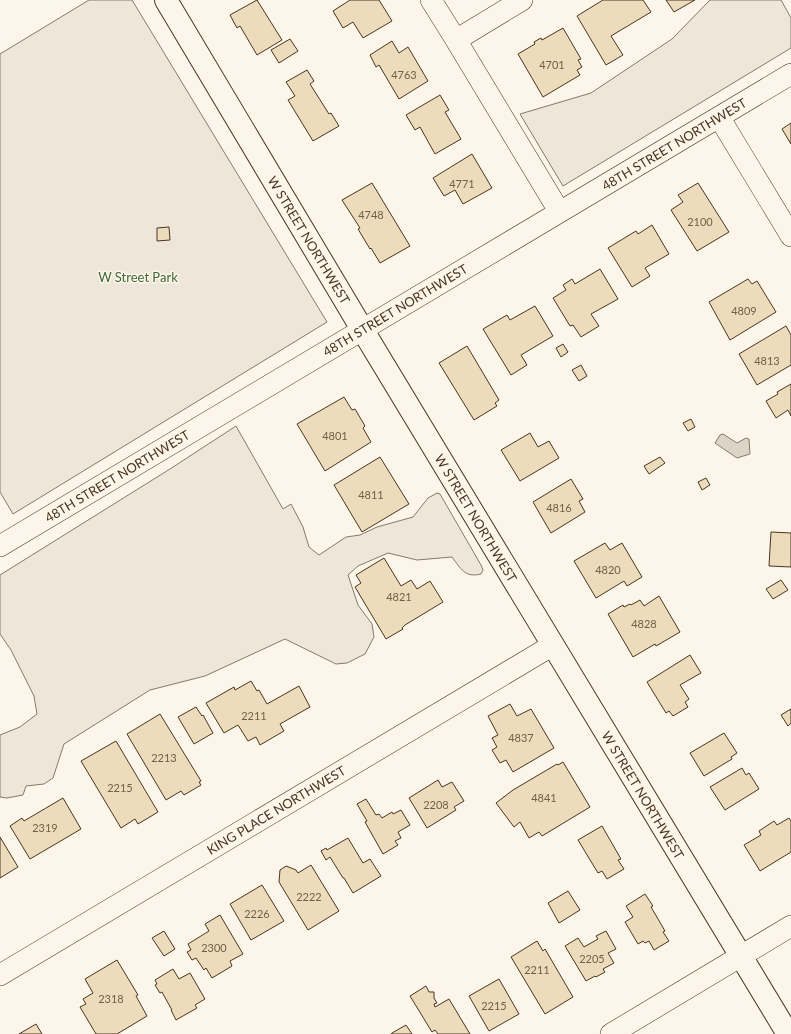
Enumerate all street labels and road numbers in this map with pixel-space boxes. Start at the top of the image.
street label: 48TH STREET NORTHWEST [599,94,750,194]
street label: W STREET NORTHWEST [264,173,354,307]
street label: 48TH STREET NORTHWEST [320,260,471,360]
street label: 48TH STREET NORTHWEST [42,426,193,526]
street label: W STREET NORTHWEST [431,451,521,585]
street label: W STREET NORTHWEST [598,728,688,862]
street label: KING PLACE NORTHWEST [204,762,349,858]

